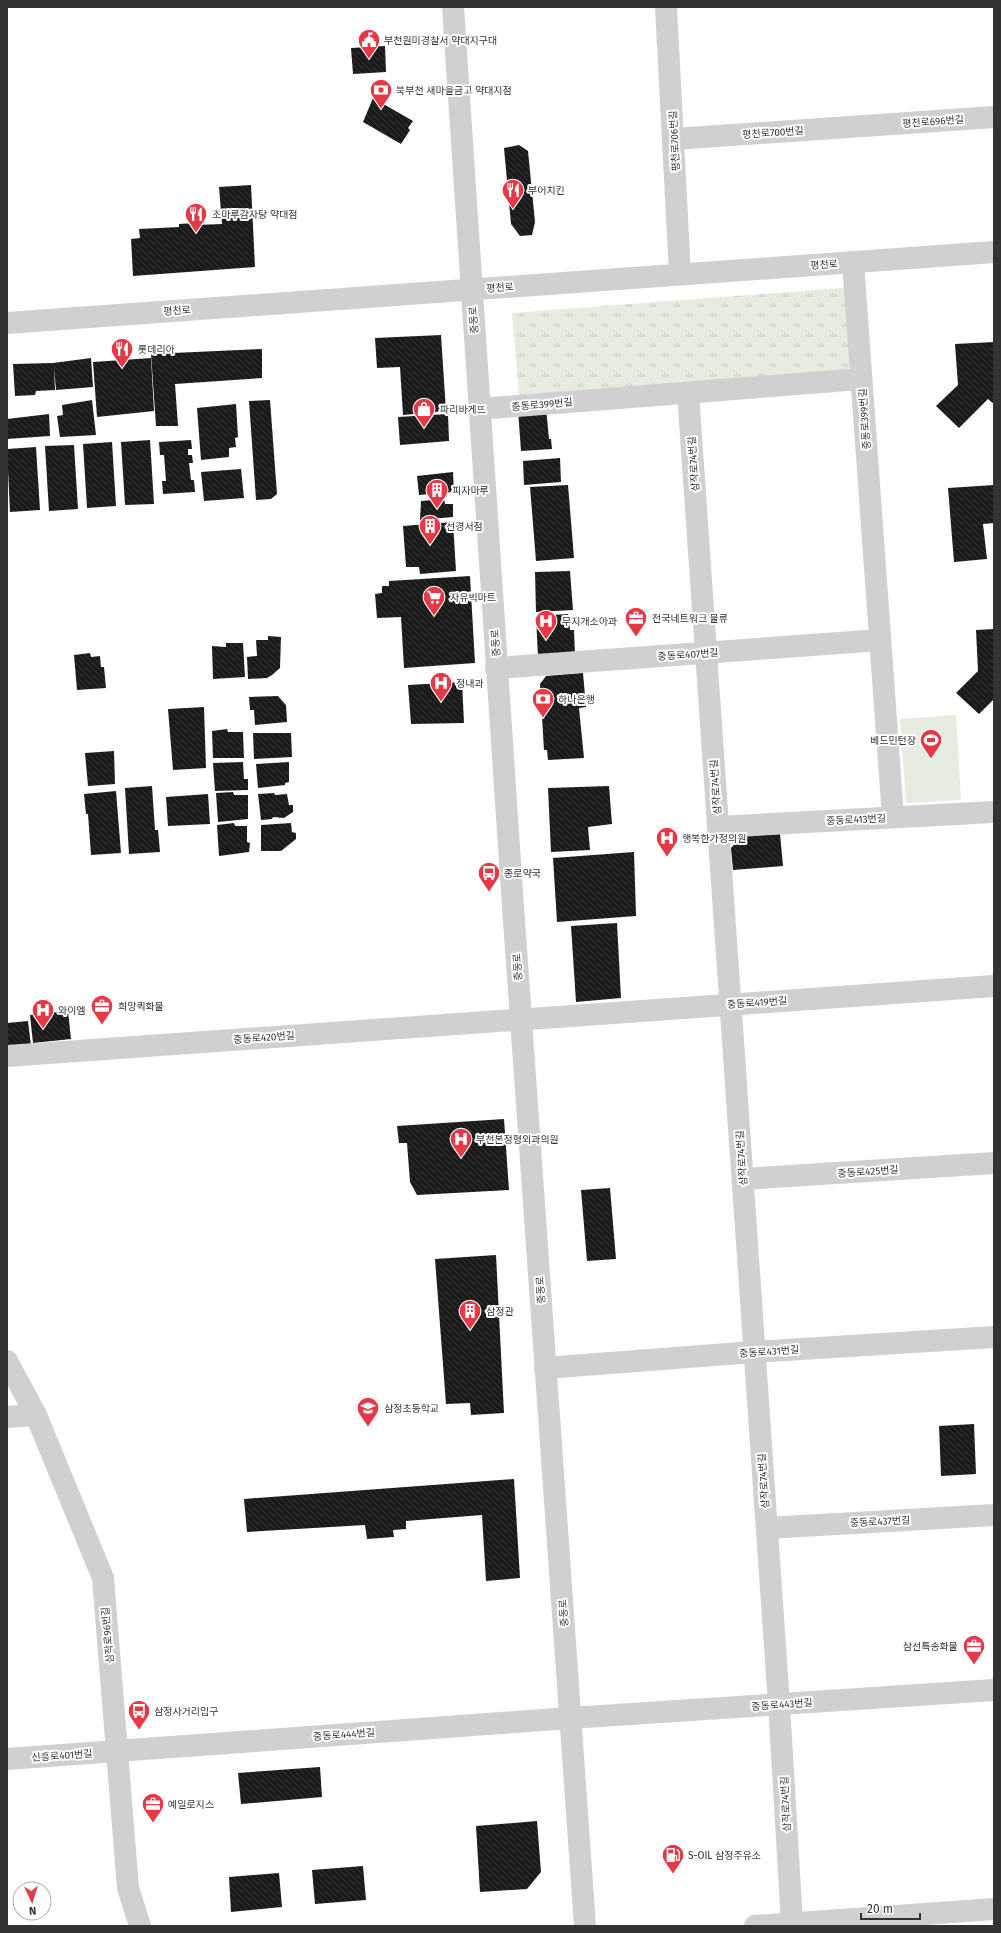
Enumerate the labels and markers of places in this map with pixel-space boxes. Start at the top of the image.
public building icon: 부천원미경찰서 약대지구대 [356,27,382,60]
place label: 부천원미경찰서 약대지구대 [384,35,497,47]
bank icon: 북부천 새마을금고 약대지점 [368,77,394,110]
place label: 북부천 새마을금고 약대지점 [396,85,512,97]
restaurant icon: 부어치킨 [500,177,526,210]
place label: 부어치킨 [528,185,565,197]
restaurant icon: 조마루감자탕 약대점 [183,201,209,234]
place label: 조마루감자탕 약대점 [212,209,297,221]
restaurant icon: 롯데리아 [109,336,135,369]
place label: 롯데리아 [138,344,176,356]
shop icon: 파리바게뜨 [411,396,437,429]
place label: 파리바게뜨 [440,404,486,416]
building icon: 피자마루 [424,477,450,510]
place label: 피자마루 [452,485,489,497]
building icon: 선경서점 [417,513,443,546]
place label: 선경서점 [446,521,483,533]
supermarket icon: 자유빅마트 [421,584,447,617]
place label: 자유빅마트 [450,592,496,604]
office icon: 전국네트워크 물류 [623,605,649,638]
hospital icon: 무지개소아과 [533,608,559,641]
place label: 전국네트워크 물류 [652,613,728,625]
place label: 무지개소아과 [562,616,617,628]
hospital icon: 정내과 [428,670,454,703]
place label: 정내과 [456,678,484,690]
bank icon: 하나은행 [530,686,556,719]
place label: 하나은행 [558,694,595,706]
sports icon: 베드민턴장 [918,727,944,760]
place label: 베드민턴장 [870,735,916,747]
hospital icon: 행복한가정의원 [654,825,680,858]
place label: 행복한가정의원 [682,833,746,845]
bus stop icon: 종로약국 [476,860,502,893]
place label: 종로약국 [504,868,541,880]
office icon: 희망퀵화물 [89,993,115,1026]
hospital icon: 와이엠 [30,997,56,1030]
place label: 희망퀵화물 [118,1001,164,1013]
place label: 와이엠 [58,1005,86,1017]
hospital icon: 부천본정형외과의원 [448,1126,474,1159]
place label: 부천본정형외과의원 [476,1134,559,1146]
building icon: 삼정관 [457,1298,483,1331]
place label: 삼정관 [486,1306,514,1318]
school or university icon: 삼정초등학교 [355,1395,381,1428]
place label: 삼정초등학교 [384,1403,439,1415]
office icon: 삼선특송화물 [961,1633,987,1666]
place label: 삼선특송화물 [903,1641,958,1653]
bus stop icon: 삼정사거리입구 [126,1698,152,1731]
place label: 삼정사거리입구 [154,1706,218,1718]
office icon: 예일로지스 [140,1791,166,1824]
place label: 예일로지스 [168,1799,214,1811]
fuel station icon: S-OIL 삼정주유소 [660,1842,686,1875]
place label: S-OIL 삼정주유소 [688,1850,761,1862]

